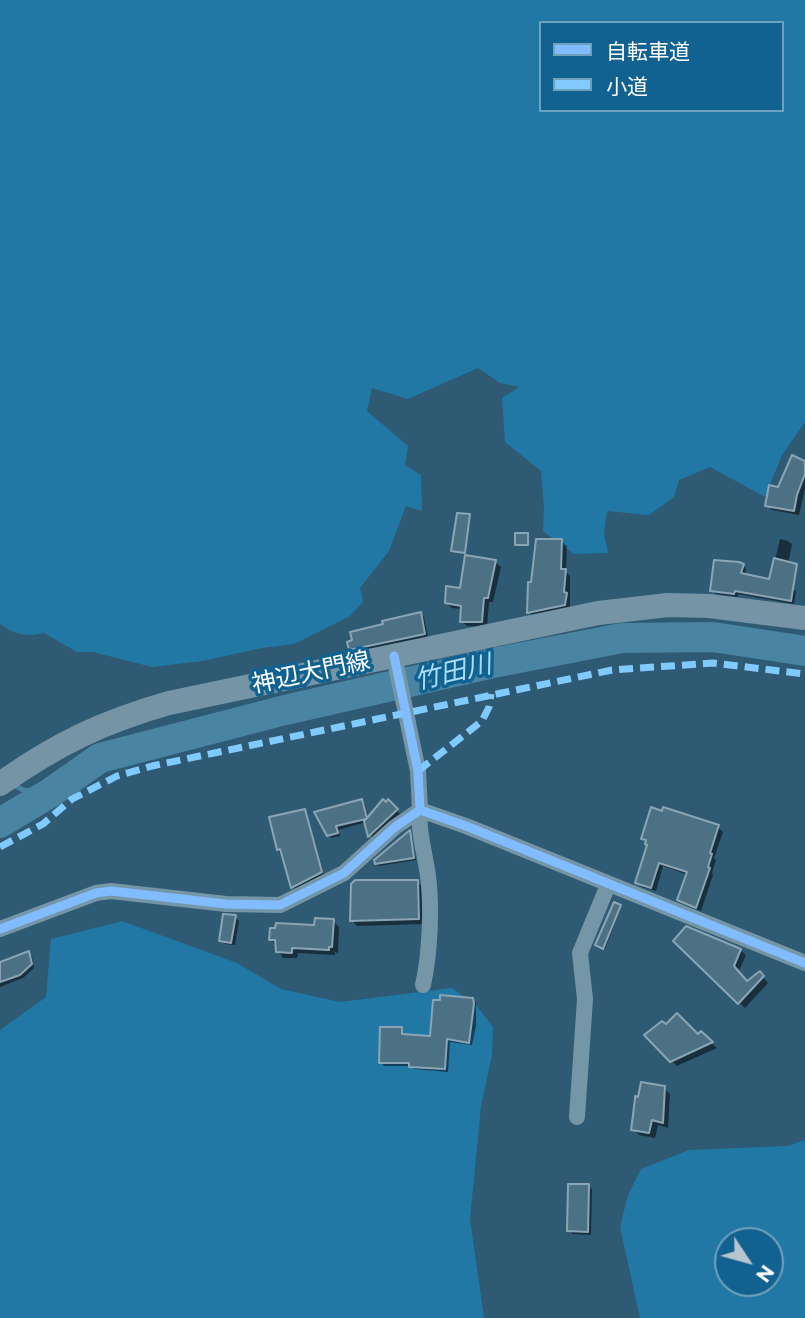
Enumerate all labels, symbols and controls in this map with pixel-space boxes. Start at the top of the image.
legend [539,21,784,112]
text: 自転車道 [606,39,690,64]
text: 小道 [606,74,648,99]
street label: 神辺大門線 [249,646,373,700]
water label: 竹田川 [411,649,495,697]
north arrow [714,1227,784,1297]
text: N [751,1260,779,1286]

